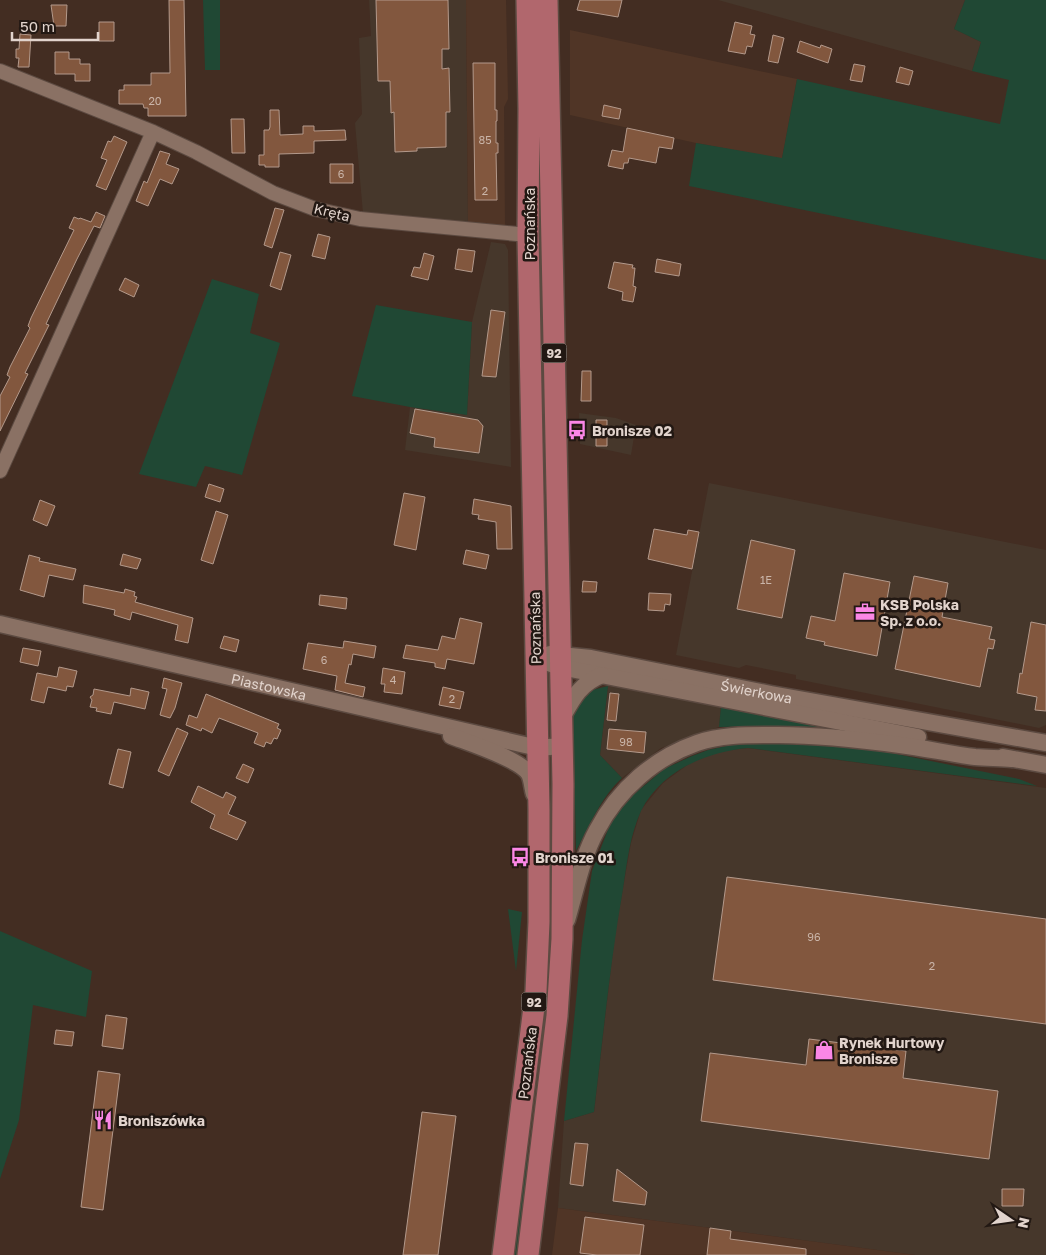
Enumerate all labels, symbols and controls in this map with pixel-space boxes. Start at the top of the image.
scale bar [12,10,99,42]
text: 50 m [20,17,55,35]
house number: 20 [148,94,162,107]
house number: 85 [478,133,492,146]
house number: 6 [338,167,345,180]
house number: 2 [482,184,488,197]
street label: Poznańska [521,188,538,260]
street label: Kręta [312,199,352,225]
road number: 92 [542,343,566,362]
bus stop icon: Bronisze 02 [566,419,588,441]
place label: Bronisze 02 [592,422,673,439]
house number: 1E [760,573,772,586]
street label: Poznańska [526,591,544,665]
place label: KSB Polska Sp. z o.o. [880,596,959,629]
office icon: KSB Polska Sp. z o.o. [854,601,876,623]
house number: 6 [321,653,328,666]
street label: Piastowska [230,669,308,703]
house number: 4 [390,673,397,686]
street label: Świerkowa [719,676,794,706]
house number: 2 [449,692,455,705]
house number: 98 [619,735,633,748]
bus stop icon: Bronisze 01 [509,846,531,868]
place label: Bronisze 01 [535,849,614,866]
house number: 96 [807,930,821,943]
house number: 2 [929,959,935,972]
road number: 92 [522,992,546,1012]
street label: Poznańska [514,1026,540,1100]
place label: Rynek Hurtowy Bronisze [839,1034,945,1067]
shop icon: Rynek Hurtowy Bronisze [813,1039,835,1061]
restaurant icon: Broniszówka [92,1109,114,1131]
place label: Broniszówka [118,1112,205,1129]
north arrow [986,1195,1036,1245]
text: N [1015,1216,1034,1230]

